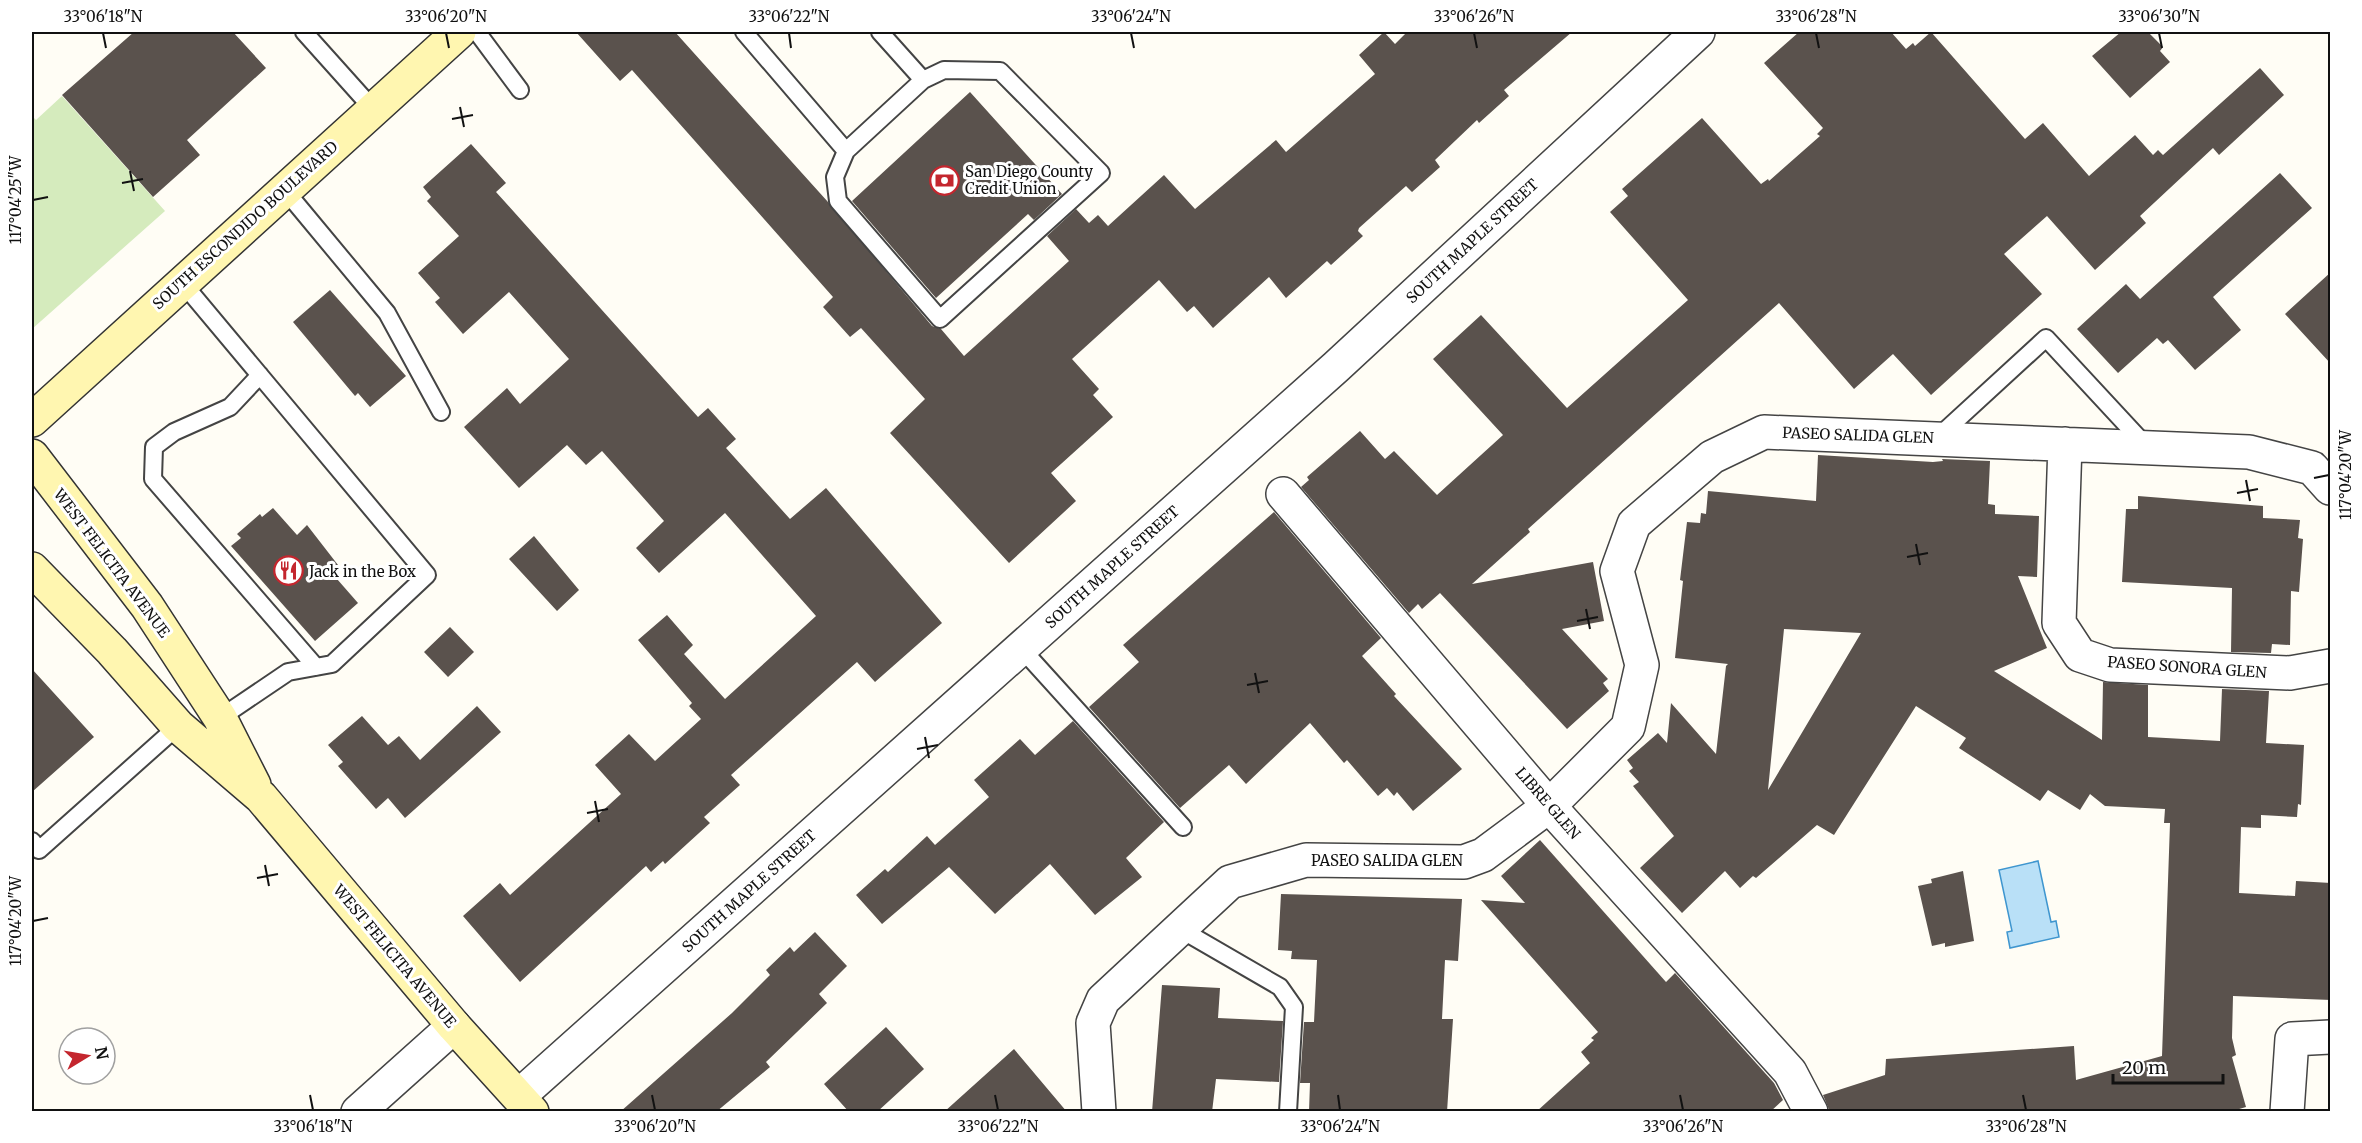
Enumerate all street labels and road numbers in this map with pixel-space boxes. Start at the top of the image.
street label: SOUTH ESCONDIDO BOULEVARD [149,137,341,313]
street label: SOUTH MAPLE STREET [1402,174,1543,307]
street label: PASEO SALIDA GLEN [1782,423,1935,447]
street label: WEST FELICITA AVENUE [49,484,174,641]
street label: SOUTH MAPLE STREET [1041,501,1183,632]
street label: PASEO SONORA GLEN [2107,652,2268,682]
street label: LIBRE GLEN [1512,763,1585,843]
street label: SOUTH MAPLE STREET [678,825,820,956]
street label: PASEO SALIDA GLEN [1311,851,1463,870]
street label: WEST FELICITA AVENUE [329,880,461,1032]

